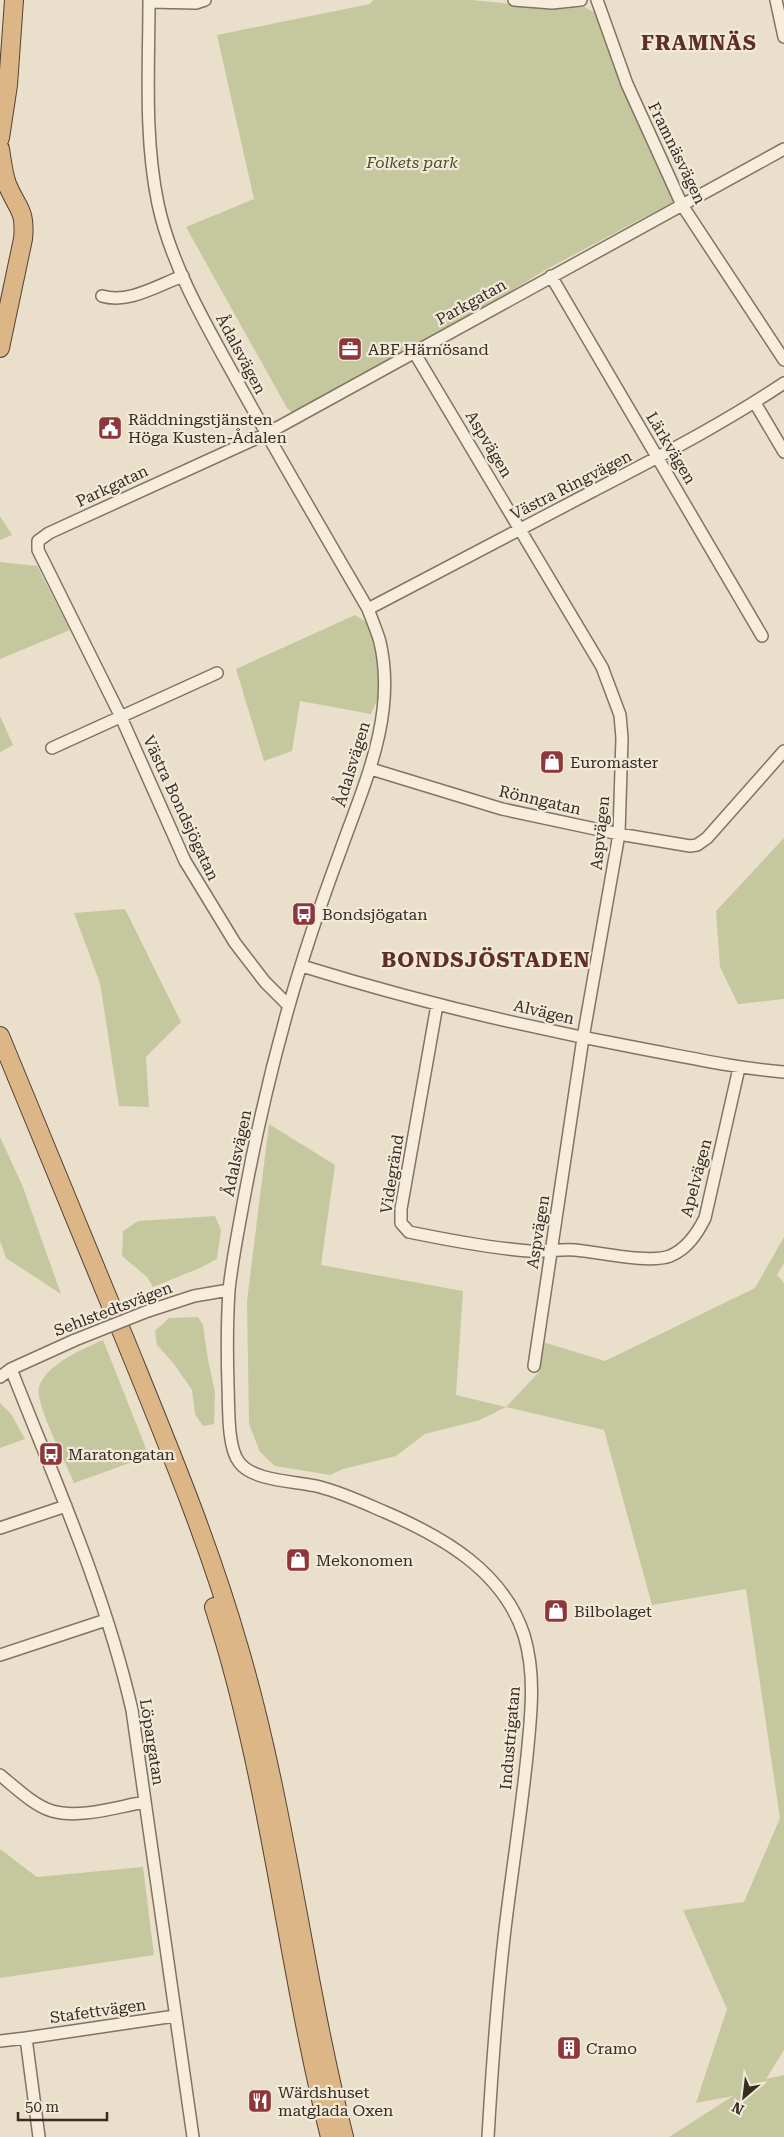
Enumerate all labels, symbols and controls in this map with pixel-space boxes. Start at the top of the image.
district label: FRAMNÄS [641,30,757,55]
street label: Framnäsvägen [644,99,710,207]
park label: Folkets park [365,153,458,172]
street label: Parkgatan [433,275,509,329]
street label: Ådalsvägen [212,311,270,397]
office icon: ABF Härnösand [337,336,363,362]
place label: ABF Härnösand [368,340,489,359]
street label: Aspvägen [462,407,516,481]
street label: Lärkvägen [642,409,700,487]
place label: Räddningstjänsten Höga Kusten-Ådalen [128,410,287,447]
public building icon: Räddningstjänsten Höga Kusten-Ådalen [97,415,123,441]
street label: Västra Ringvägen [507,446,635,524]
street label: Parkgatan [73,461,151,511]
street label: Ådalsvägen [330,719,374,809]
street label: Västra Bondsjögatan [139,733,223,883]
shop icon: Euromaster [539,749,565,775]
place label: Euromaster [570,753,659,772]
street label: Rönngatan [497,781,583,819]
street label: Aspvägen [587,795,613,871]
bus stop icon: Bondsjögatan [291,901,317,927]
place label: Bondsjögatan [322,905,428,924]
district label: BONDSJÖSTADEN [381,947,591,972]
street label: Alvägen [512,996,576,1028]
street label: Ådalsvägen [219,1108,255,1198]
street label: Videgränd [376,1133,408,1215]
street label: Apelvägen [676,1137,716,1219]
street label: Aspvägen [523,1194,553,1270]
street label: Sehlstedtsvägen [51,1278,175,1340]
bus stop icon: Maratongatan [38,1441,64,1467]
place label: Maratongatan [68,1445,175,1464]
shop icon: Mekonomen [285,1547,311,1573]
place label: Mekonomen [316,1551,413,1570]
shop icon: Bilbolaget [543,1598,569,1624]
place label: Bilbolaget [574,1602,652,1621]
street label: Industrigatan [496,1685,524,1791]
street label: Löpargatan [136,1697,168,1787]
street label: Stafettvägen [49,1995,147,2027]
building icon: Cramo [556,2035,582,2061]
place label: Cramo [586,2039,637,2058]
north arrow [719,2072,769,2122]
place label: Wärdshuset matglada Oxen [278,2083,393,2120]
restaurant icon: Wärdshuset matglada Oxen [247,2088,273,2114]
scale bar [18,2090,106,2122]
text: 50 m [25,2098,60,2116]
text: N [729,2099,746,2118]

